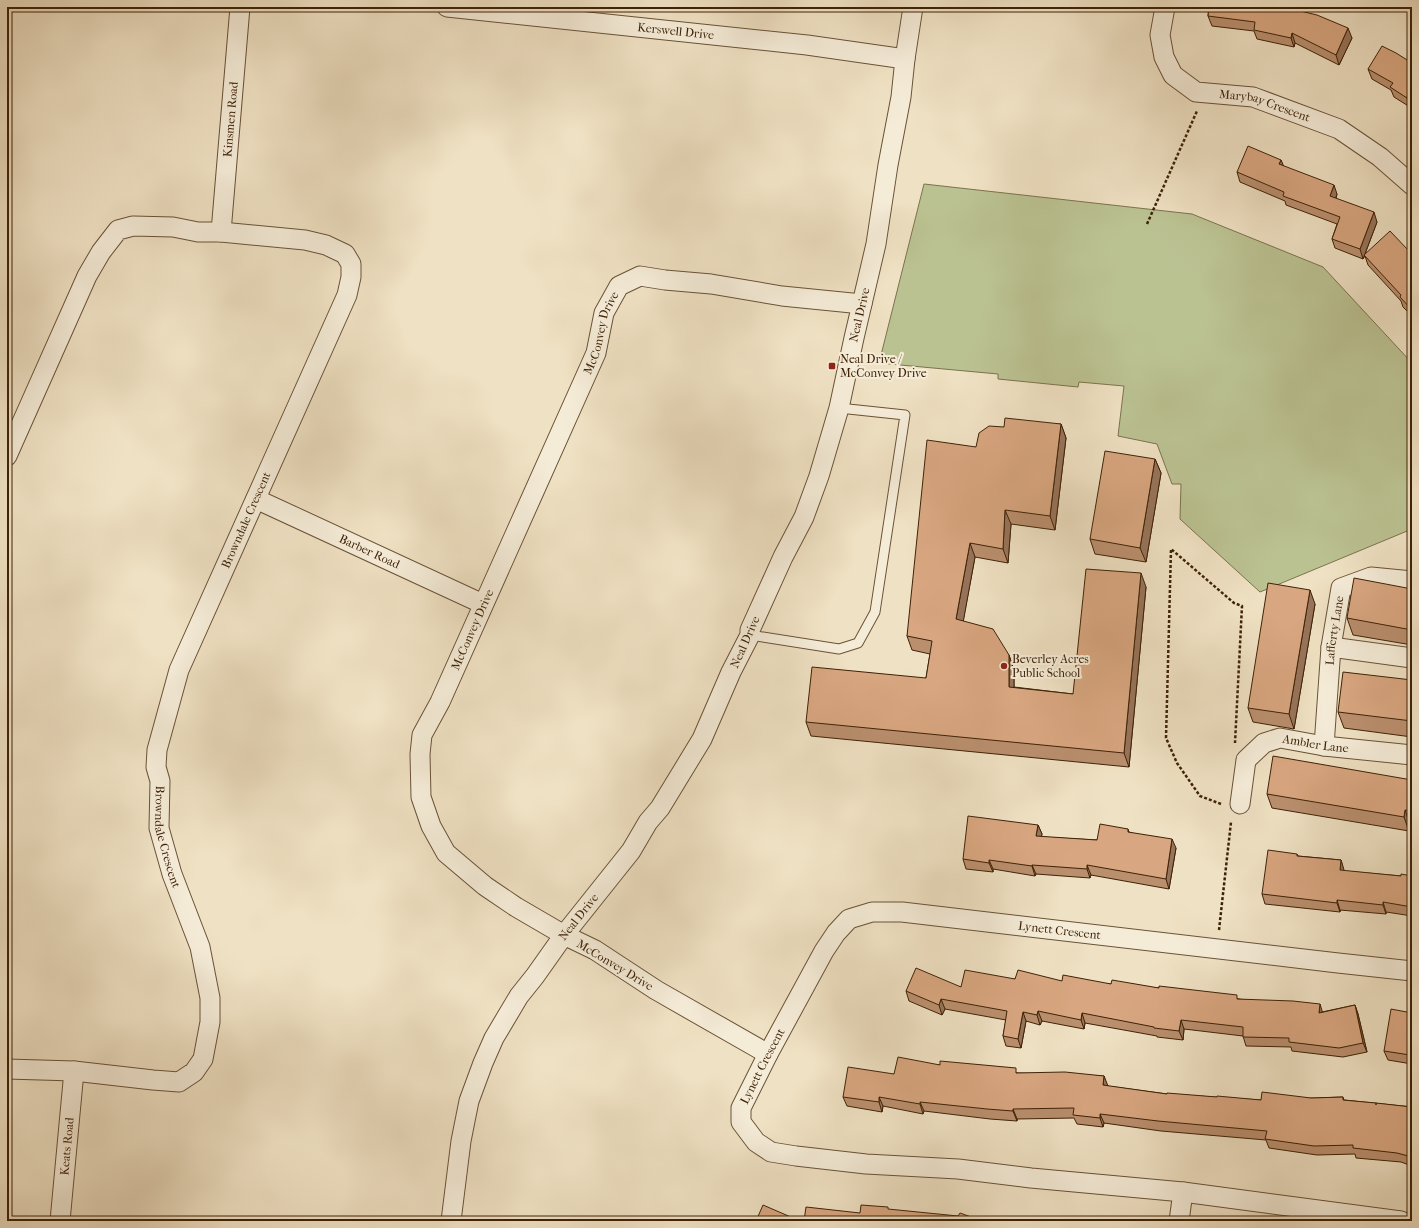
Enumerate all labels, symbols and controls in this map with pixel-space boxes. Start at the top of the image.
street label: Kerswell Drive [637,20,715,42]
street label: Kinsmen Road [220,81,241,158]
street label: Marybay Crescent [1218,87,1313,125]
street label: Neal Drive [846,286,873,344]
street label: McConvey Drive [580,289,622,376]
place label: Neal Drive / McConvey Drive [840,352,927,380]
marker: Neal Drive / McConvey Drive [827,361,837,371]
street label: Browndale Crescent [218,469,274,570]
street label: Barber Road [337,531,402,572]
street label: McConvey Drive [448,587,496,672]
street label: Lafferty Lane [1323,595,1347,666]
street label: Neal Drive [727,614,763,670]
place label: Beverley Acres Public School [1012,652,1089,680]
marker: Beverley Acres Public School [999,661,1009,671]
street label: Ambler Lane [1281,731,1349,755]
street label: Browndale Crescent [152,786,184,890]
street label: Neal Drive [556,891,601,943]
street label: Lynett Crescent [1017,919,1102,942]
street label: McConvey Drive [574,937,656,993]
street label: Lynett Crescent [737,1025,788,1106]
street label: Keats Road [57,1116,77,1176]

